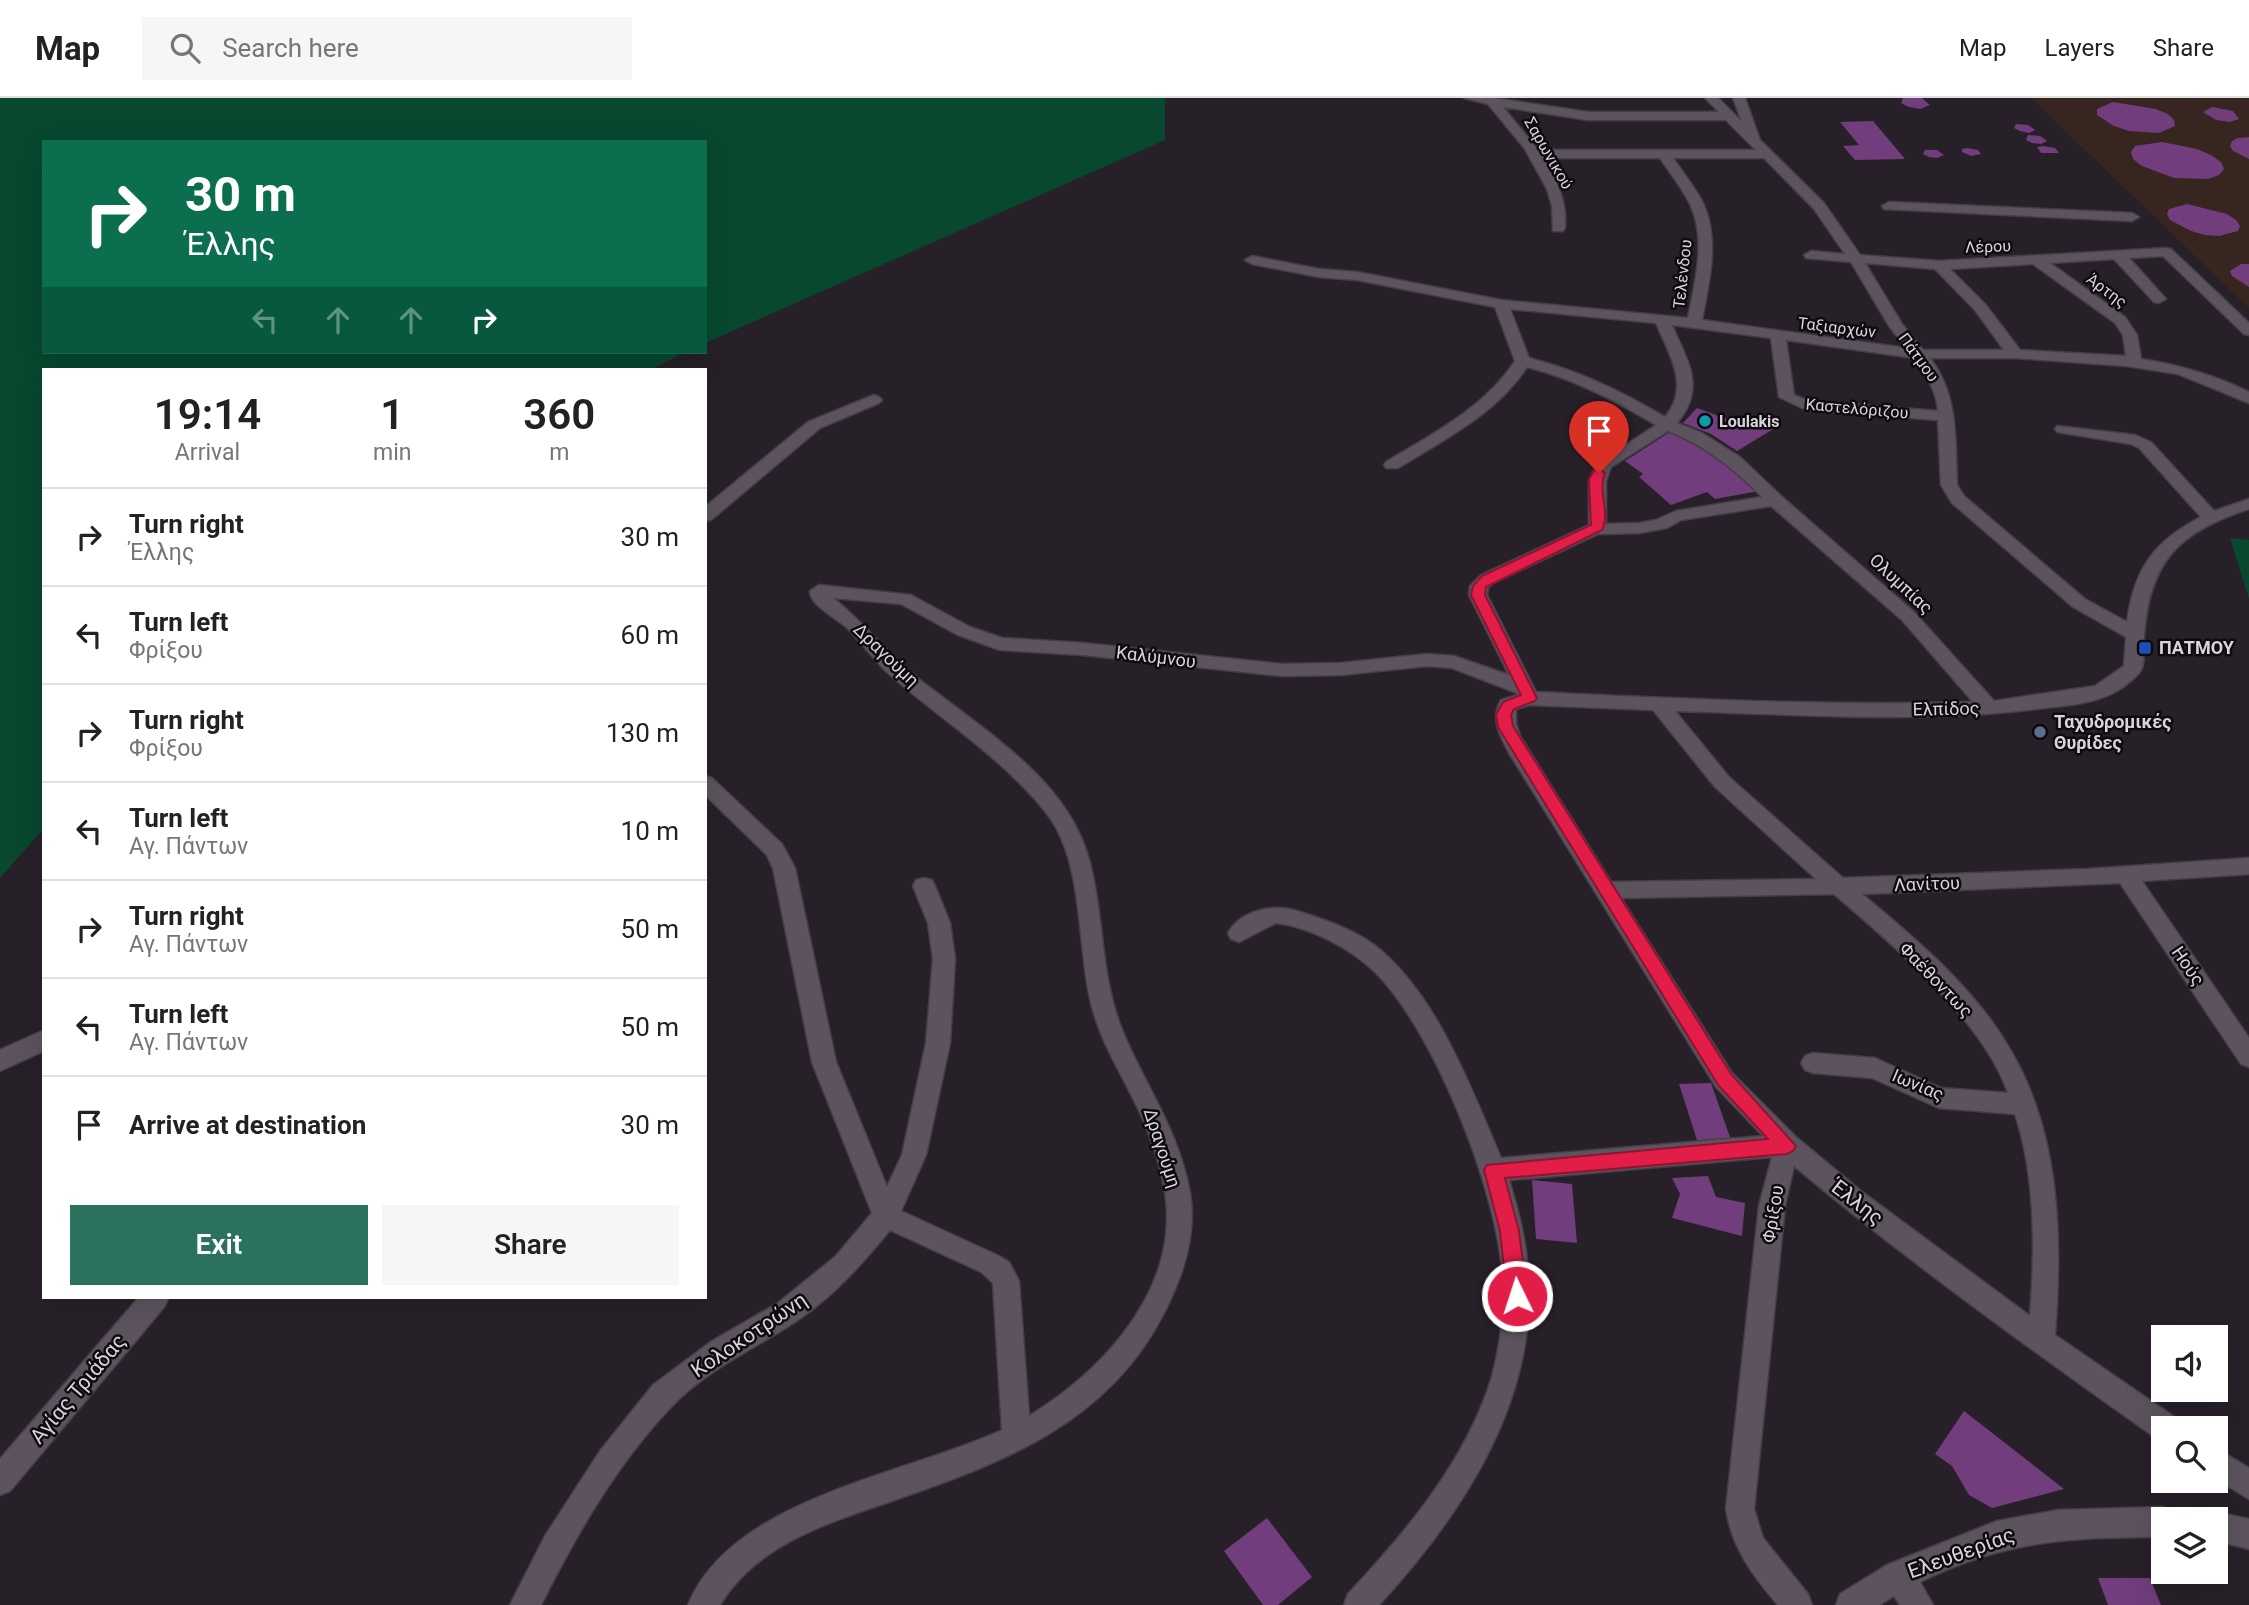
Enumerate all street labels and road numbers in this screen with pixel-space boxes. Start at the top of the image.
street label: Σαρωνικού [1520,114,1577,193]
street label: Λέρου [1965,236,2011,257]
street label: Τελένδου [1669,239,1696,309]
street label: Άρτης [2083,269,2131,312]
street label: Ταξιαρχών [1797,313,1877,342]
street label: Πάτμου [1895,329,1943,385]
street label: Καστελόριζου [1805,395,1909,422]
street label: Ολυμπίας [1865,549,1937,618]
street label: Δραγούμη [849,618,923,691]
street label: Καλύμνου [1115,641,1197,672]
street label: Ελπίδος [1912,697,1980,720]
street label: Λανίτου [1894,872,1960,895]
street label: Φαέθοντως [1895,938,1977,1021]
street label: Ηούς [2168,942,2209,989]
street label: Ιωνίας [1889,1064,1947,1105]
street label: Δραγούμη [1140,1105,1185,1190]
street label: Έλλης [1825,1173,1888,1230]
street label: Φρίξου [1758,1184,1787,1244]
street label: Κολοκοτρώνη [687,1288,811,1382]
street label: Αγίας Τριάδας [25,1329,131,1449]
street label: Ελευθερίας [1904,1523,2018,1583]

